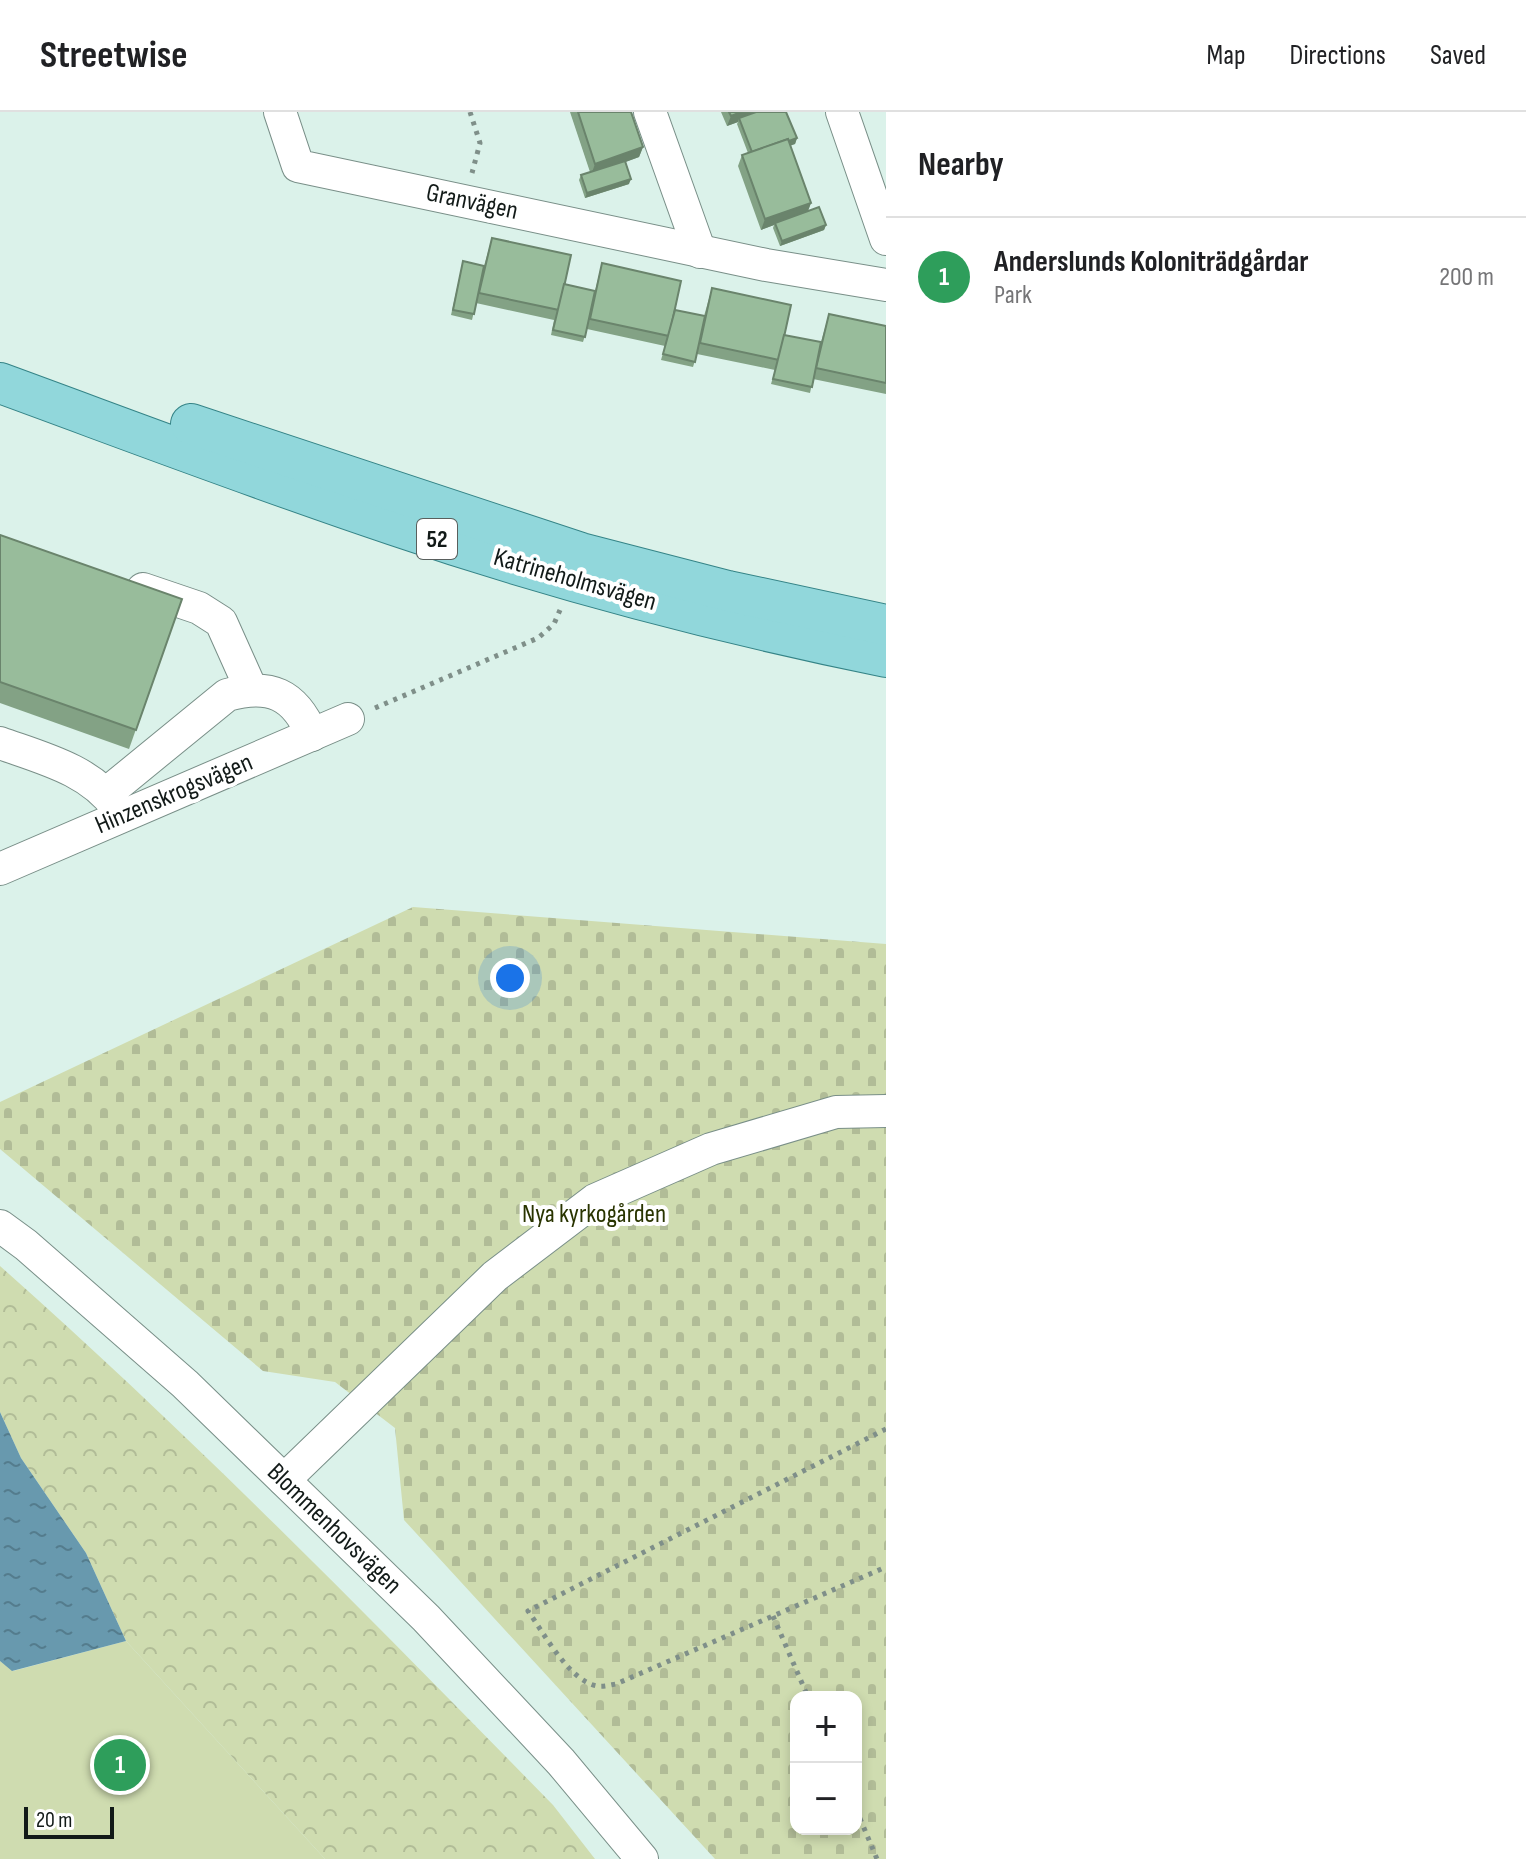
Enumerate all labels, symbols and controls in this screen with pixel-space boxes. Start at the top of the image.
text: Streetwise [40,33,188,78]
text: Map [1207,39,1246,72]
text: Directions [1290,39,1386,72]
text: Saved [1430,39,1486,72]
text: Nearby [918,144,1004,185]
street label: Granvägen [423,177,521,227]
text: Anderslunds Koloniträdgårdar [994,244,1308,280]
text: 1 [939,262,949,293]
text: 200 m [1439,262,1494,293]
text: Park [994,280,1032,311]
road number: 52 [417,519,457,559]
street label: Katrineholmsvägen [490,542,660,618]
street label: Hinzenskrogsvägen [91,747,257,841]
your location [490,958,530,998]
park label: Nya kyrkogården [522,1199,666,1230]
street label: Blommenhovsvägen [260,1457,408,1601]
map controls [790,1691,862,1835]
button: + [790,1691,862,1763]
pin: 1 [94,1735,146,1795]
button: − [790,1763,862,1835]
scale bar [24,1803,114,1839]
text: 20 m [36,1807,73,1834]

